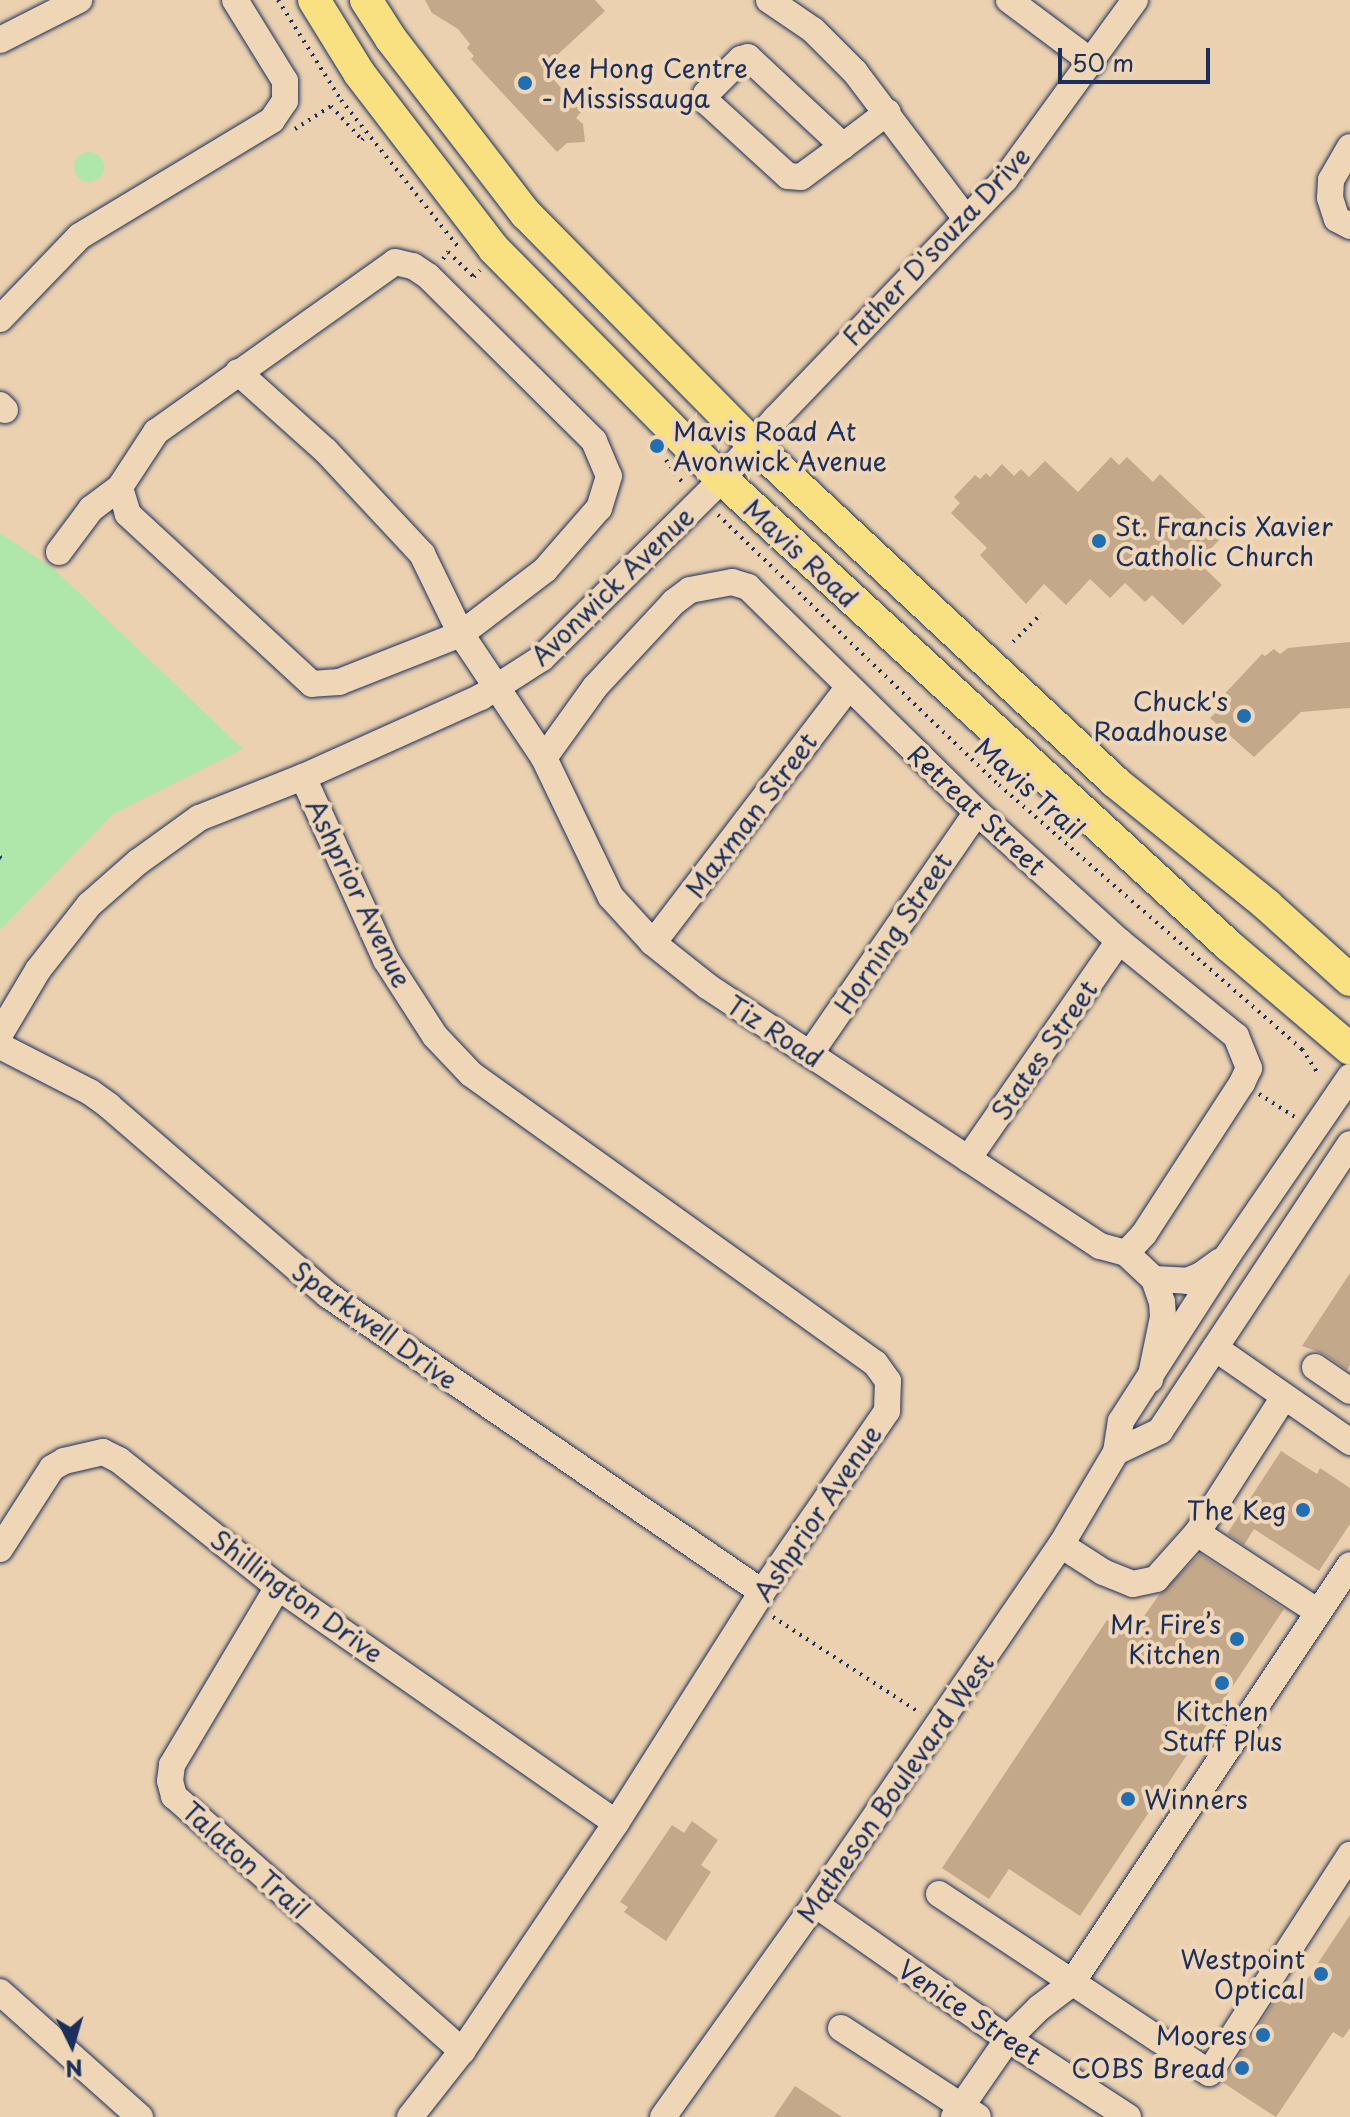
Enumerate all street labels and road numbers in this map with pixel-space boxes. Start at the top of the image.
street label: Father D'souza Drive [836,140,1036,352]
street label: Mavis Road [738,493,864,613]
street label: Avonwick Avenue [524,500,700,672]
street label: Maxman Street [679,727,823,903]
street label: Mavis Trail [968,730,1092,846]
street label: Retreat Street [901,738,1053,882]
street label: Ashprior Avenue [300,793,418,993]
street label: Horning Street [828,847,958,1019]
street label: States Street [984,974,1104,1126]
street label: Tiz Road [721,988,829,1074]
street label: Sparkwell Drive [286,1254,464,1396]
street label: Ashprior Avenue [746,1419,888,1607]
street label: Shillington Drive [204,1523,390,1669]
street label: Matheson Boulevard West [790,1647,1000,1929]
street label: Talaton Trail [176,1795,316,1925]
street label: Venice Street [892,1953,1048,2071]

